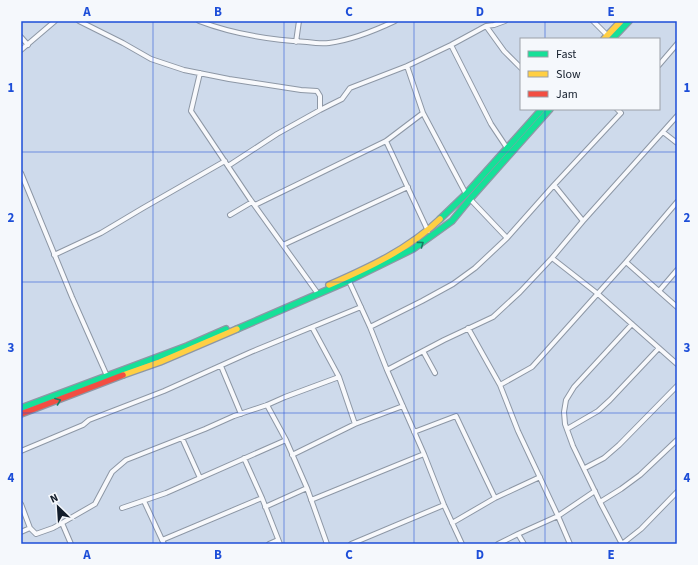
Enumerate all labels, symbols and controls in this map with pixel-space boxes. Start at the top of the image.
text: A [82,3,91,21]
text: B [214,3,222,21]
text: C [345,3,353,21]
text: D [476,3,484,21]
text: E [607,3,615,21]
legend [520,38,660,110]
text: Fast [556,46,576,63]
text: Slow [556,66,581,83]
text: 1 [8,79,15,97]
text: 1 [684,79,691,97]
text: Jam [556,86,578,103]
text: 2 [8,209,15,227]
text: 2 [684,209,691,227]
one-way arrow [416,242,423,249]
text: 3 [8,339,15,357]
text: 3 [684,339,691,357]
one-way arrow [54,397,61,405]
text: 4 [8,469,15,487]
text: 4 [684,469,691,487]
north arrow [38,487,78,527]
text: N [47,490,60,507]
text: A [82,546,91,564]
text: B [214,546,222,564]
text: C [345,546,353,564]
text: D [476,546,484,564]
text: E [607,546,615,564]

